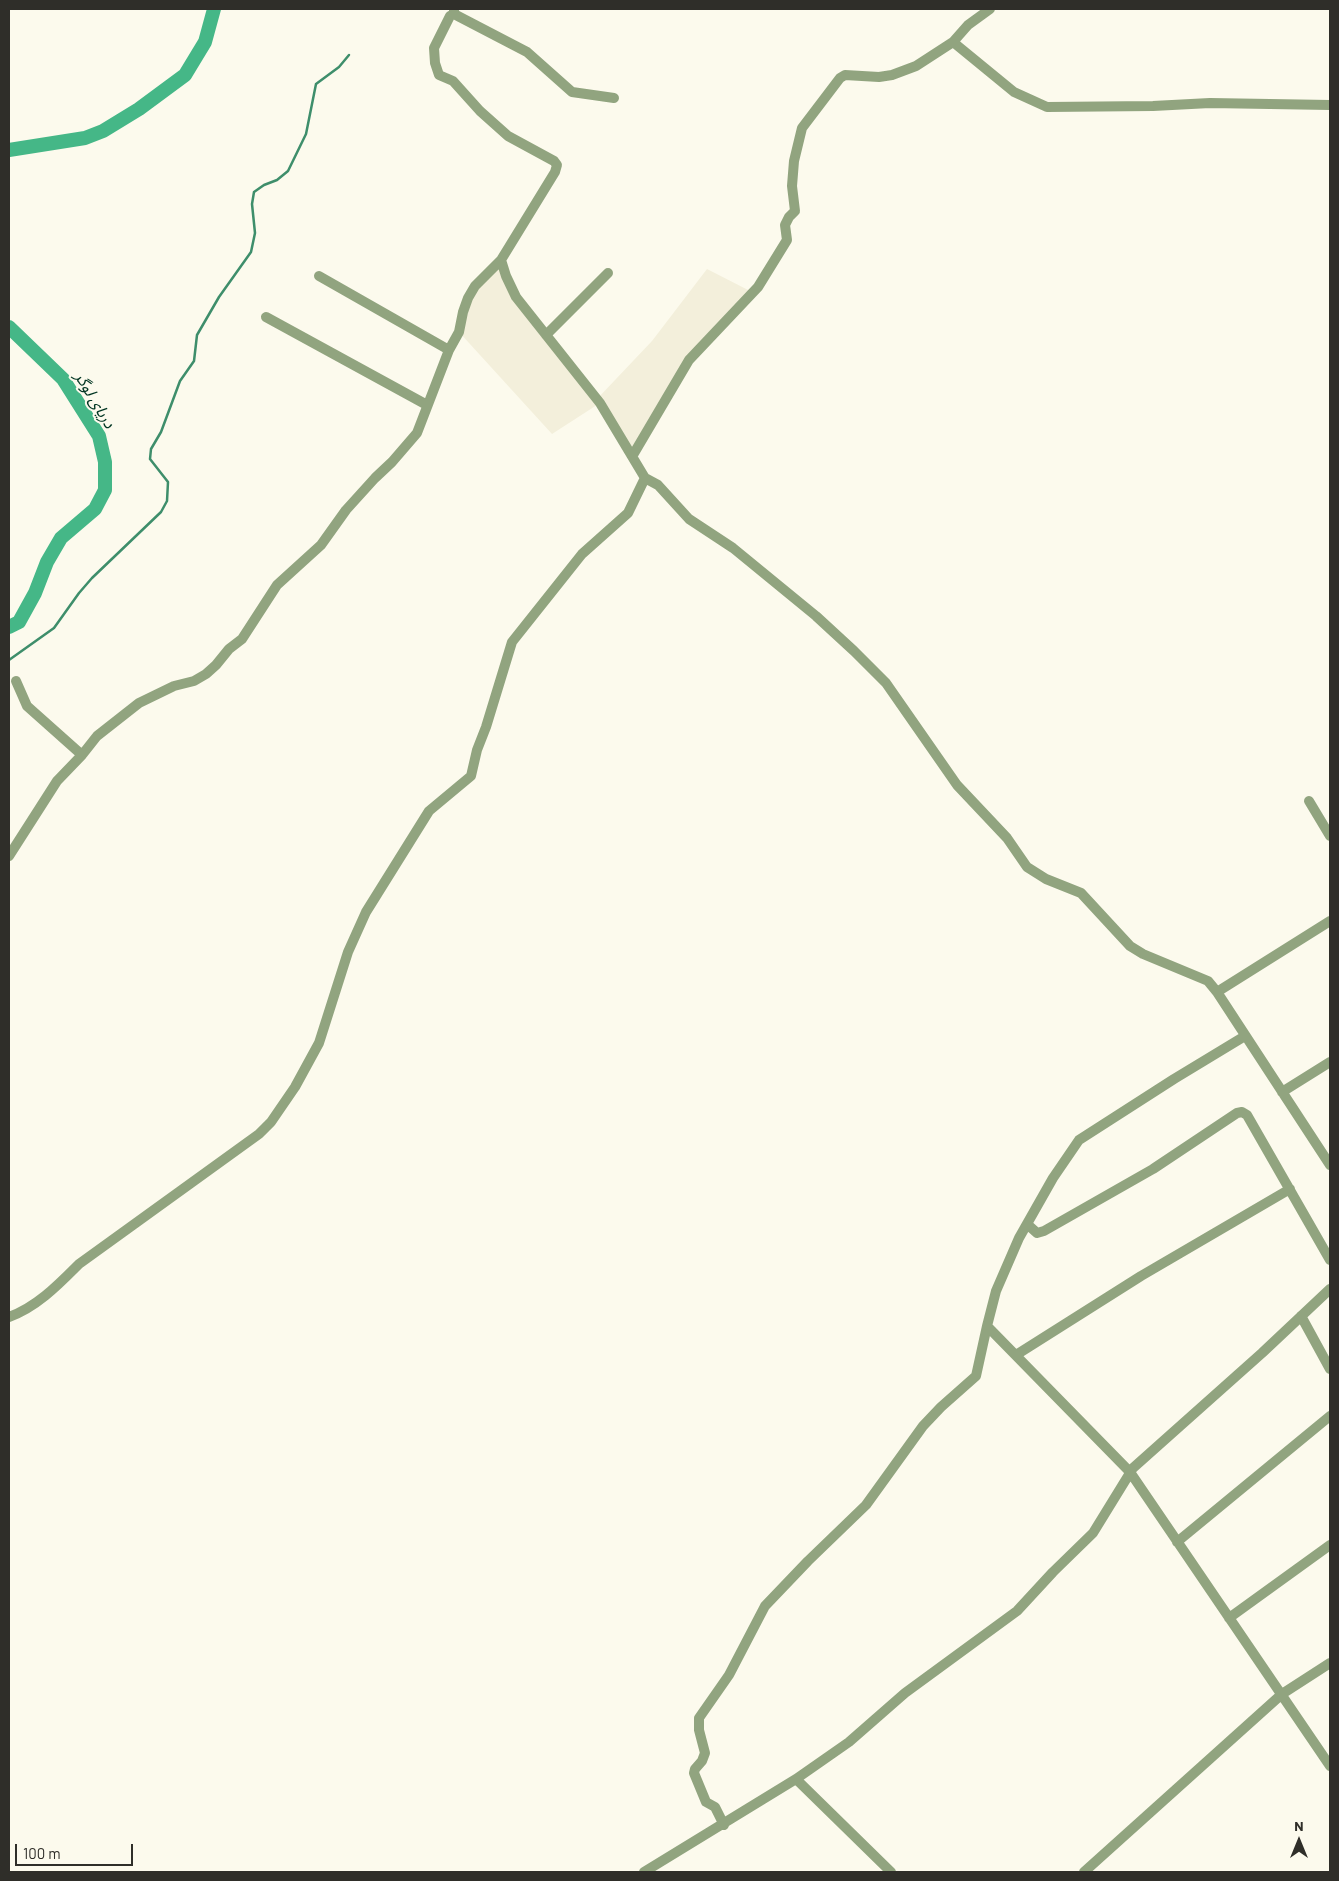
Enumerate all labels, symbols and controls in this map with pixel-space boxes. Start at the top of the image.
water label: دریای لوگر [71,368,119,432]
north arrow [1274,1816,1324,1866]
text: N [1294,1817,1304,1834]
scale bar [18,1834,135,1866]
text: 100 m [23,1844,61,1862]

